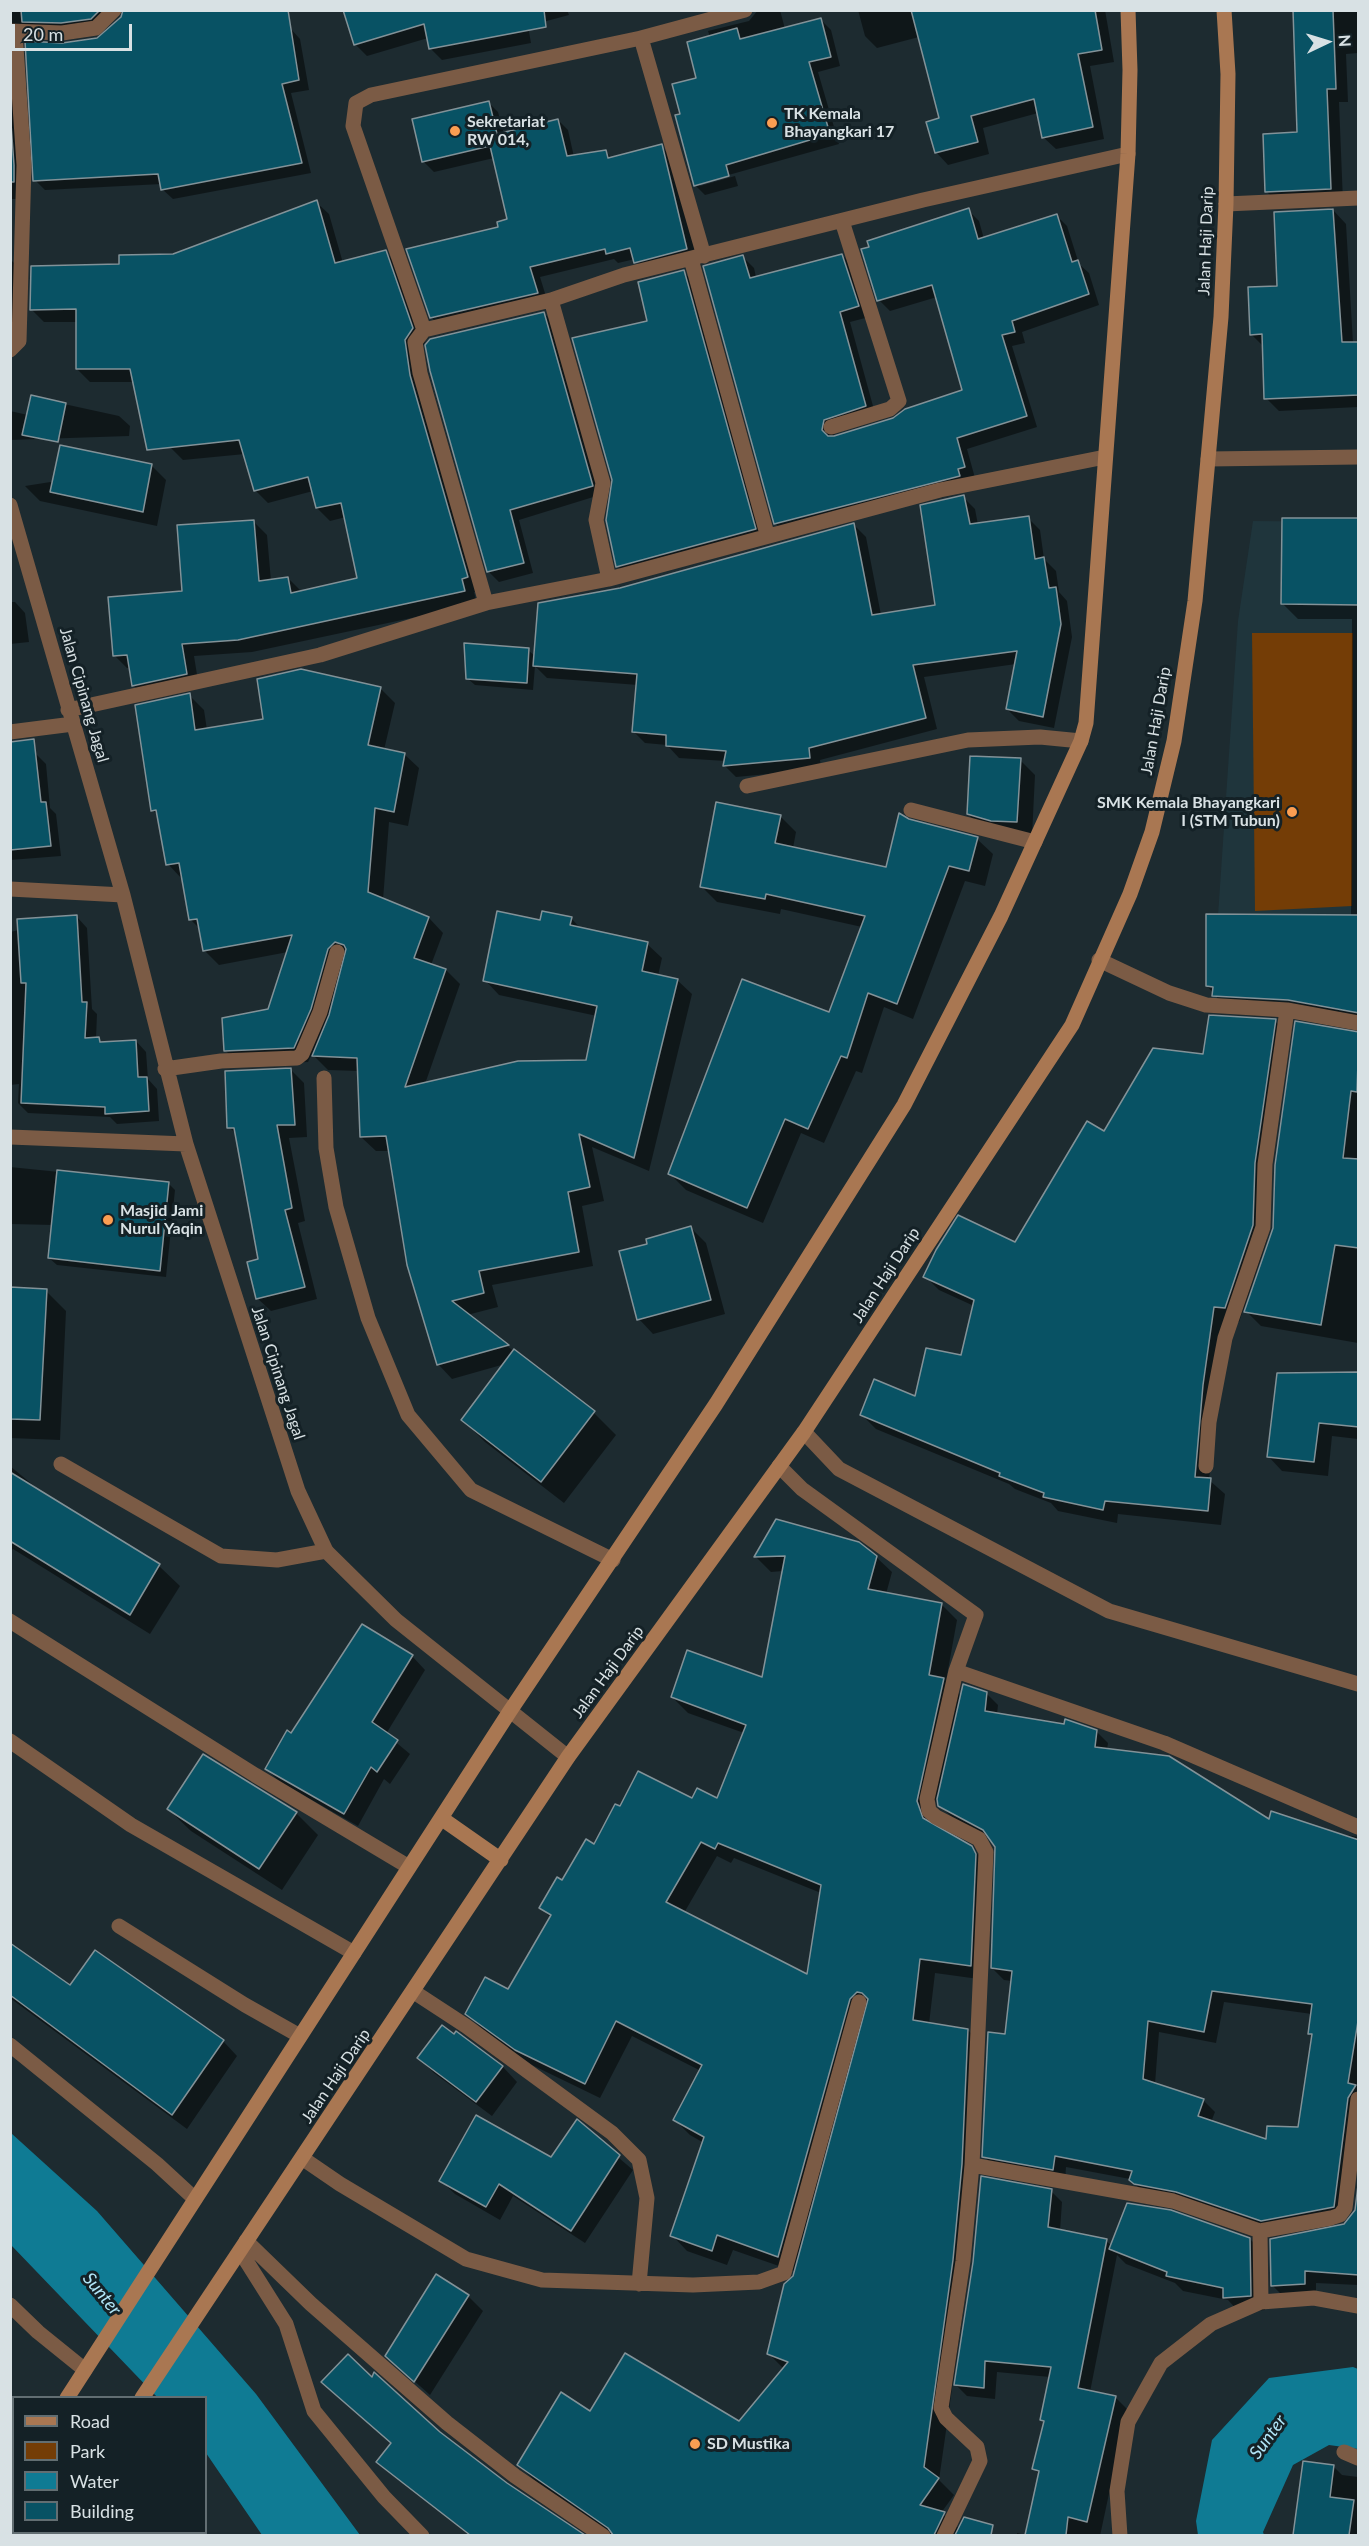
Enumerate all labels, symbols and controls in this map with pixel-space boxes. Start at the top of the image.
scale bar [15,12,135,50]
north arrow [1297,12,1357,72]
text: 20 m [23,23,63,45]
text: N [1336,34,1355,48]
place label: TK Kemala Bhayangkari 17 [784,104,894,142]
place label: Sekretariat RW 014, [467,112,545,150]
marker: TK Kemala Bhayangkari 17 [765,116,779,130]
marker: Sekretariat RW 014, [448,124,462,138]
street label: Jalan Haji Darip [1194,186,1218,296]
street label: Jalan Cipinang Jagal [56,625,112,765]
street label: Jalan Haji Darip [1137,665,1175,777]
place label: SMK Kemala Bhayangkari I (STM Tubun) [1097,793,1280,831]
marker: SMK Kemala Bhayangkari I (STM Tubun) [1285,805,1299,819]
place label: Masjid Jami Nurul Yaqin [120,1201,203,1239]
marker: Masjid Jami Nurul Yaqin [101,1213,115,1227]
street label: Jalan Haji Darip [848,1224,924,1326]
street label: Jalan Cipinang Jagal [247,1304,309,1442]
street label: Jalan Haji Darip [568,1622,648,1722]
street label: Jalan Haji Darip [297,2025,375,2127]
water label: Sunter [78,2268,126,2320]
legend [12,2396,207,2534]
text: Road [70,2410,110,2432]
water label: Sunter [1245,2411,1291,2463]
place label: SD Mustika [707,2434,790,2454]
marker: SD Mustika [688,2437,702,2451]
text: Park [70,2440,105,2462]
text: Water [70,2470,119,2492]
text: Building [70,2500,134,2522]

